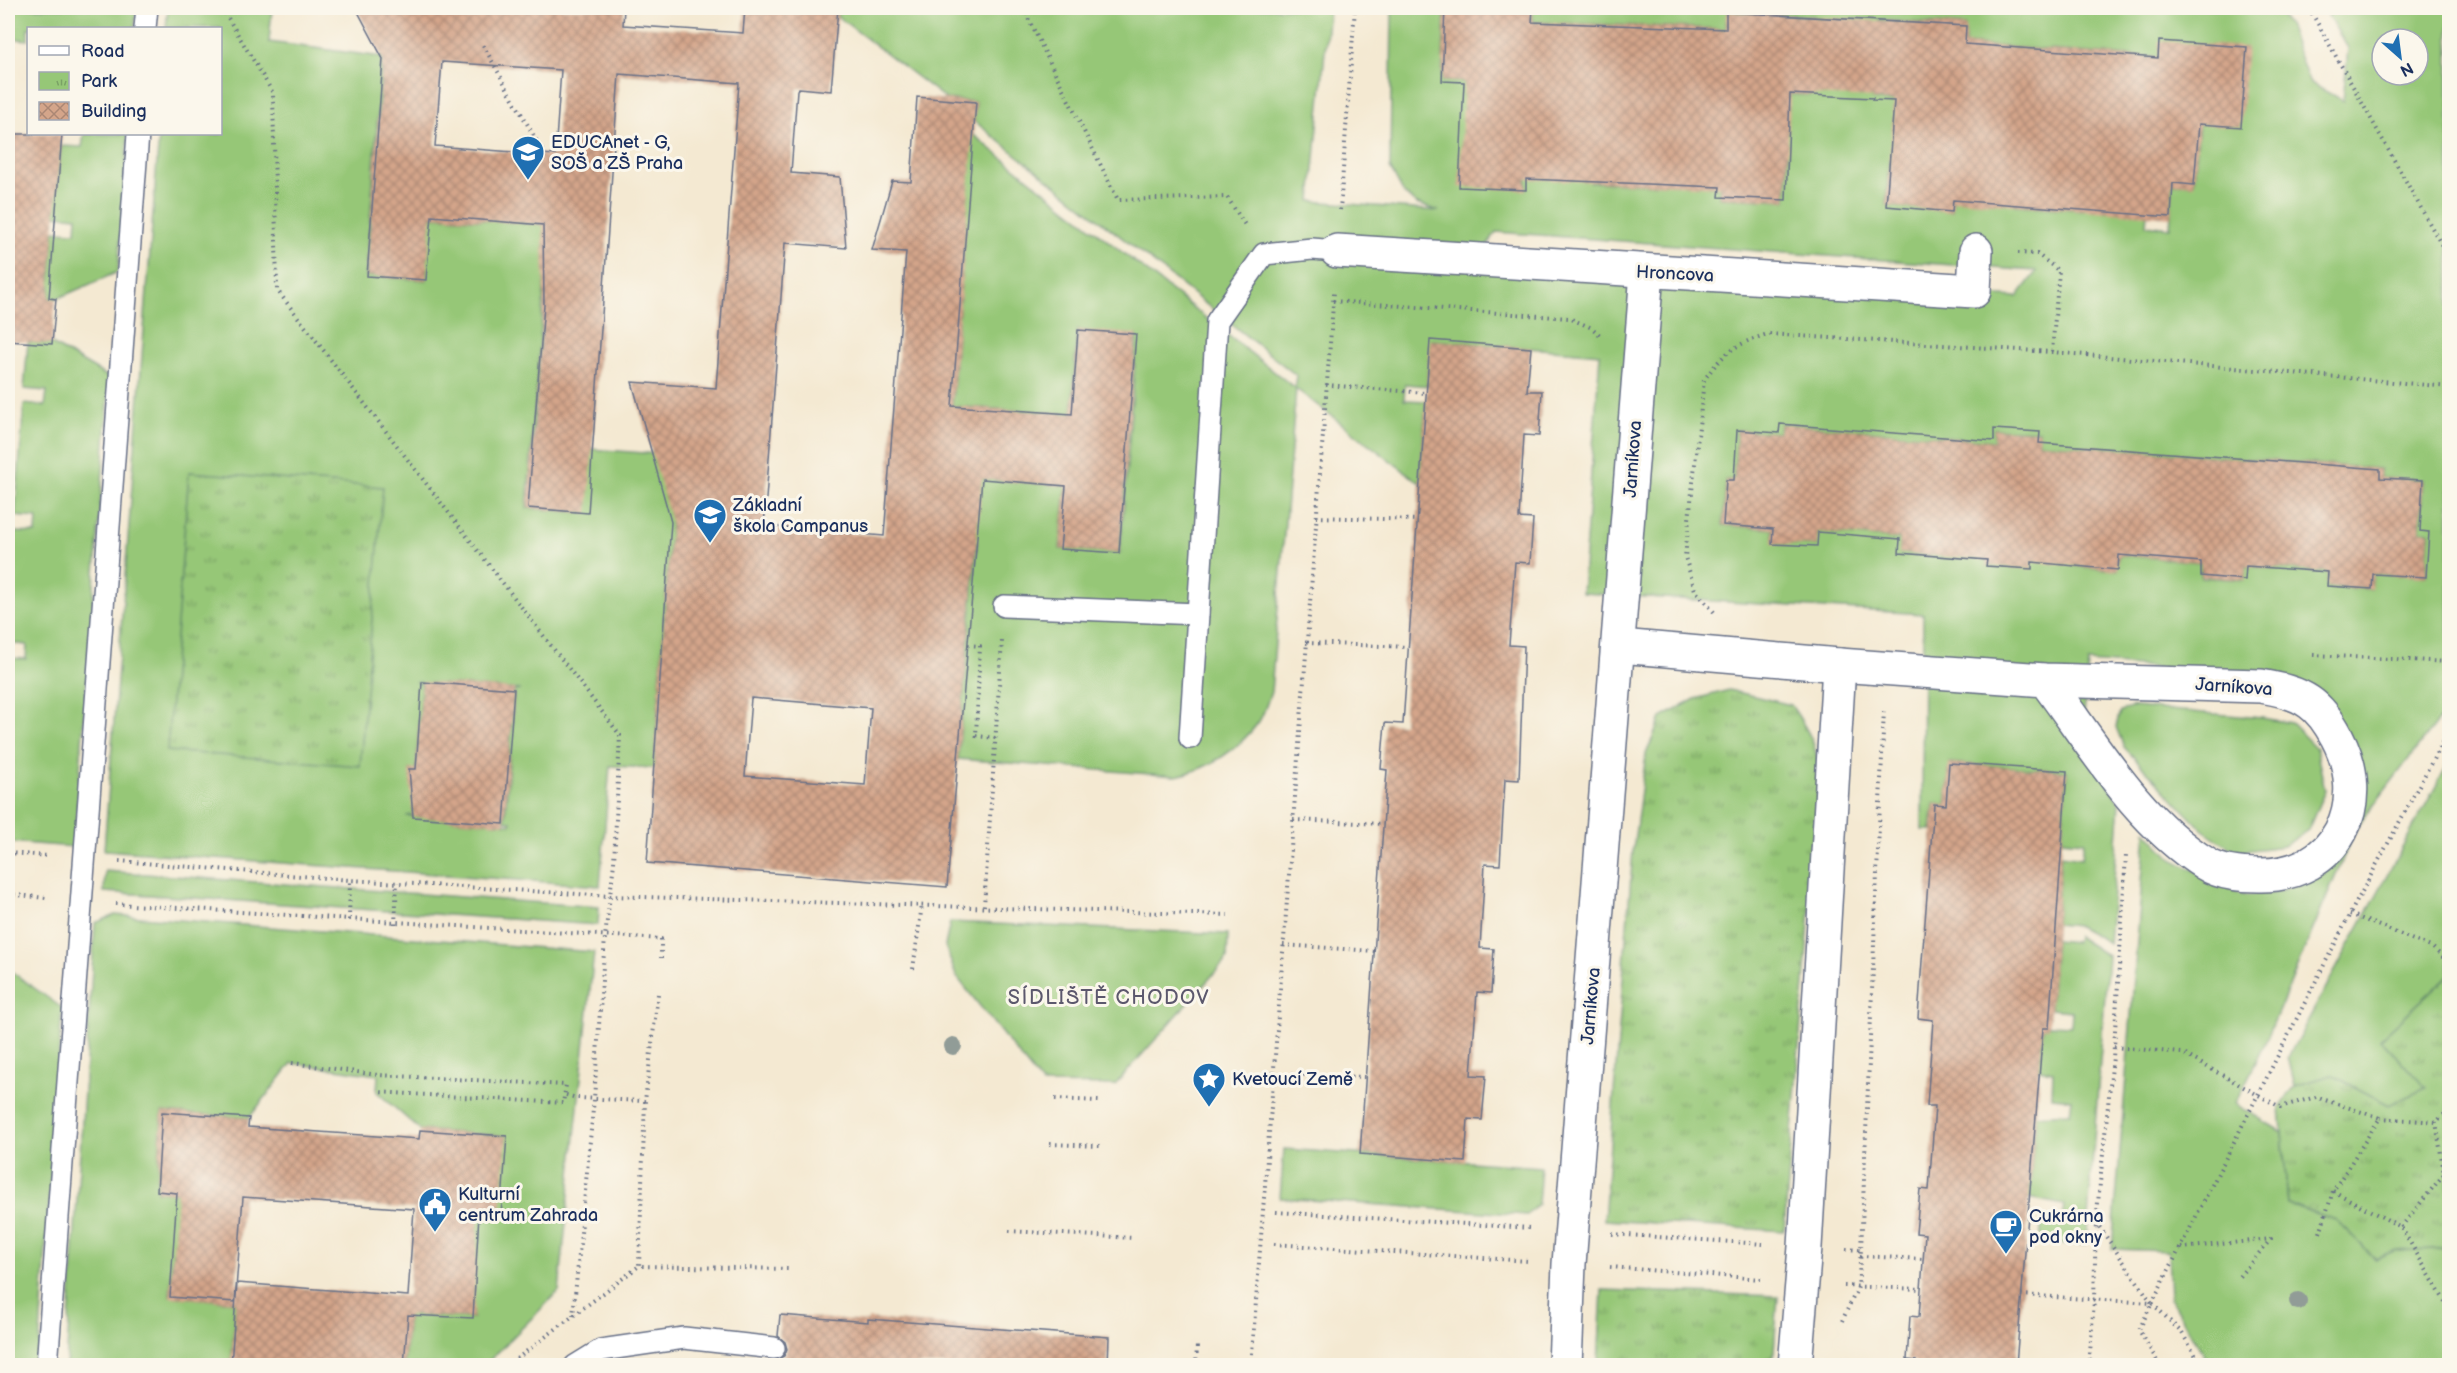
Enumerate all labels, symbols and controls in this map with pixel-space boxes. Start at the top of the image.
legend [27,27,222,135]
north arrow [2370,27,2430,87]
text: Road [81,41,125,62]
text: N [2397,58,2416,80]
text: Park [81,71,117,92]
text: Building [81,101,147,122]
place label: EDUCAnet - G, SOŠ a ZŠ Praha [551,132,683,174]
school or university icon: EDUCAnet - G, SOŠ a ZŠ Praha [510,134,546,181]
street label: Hroncova [1636,261,1714,287]
street label: Jarníkova [1620,420,1646,498]
place label: Základní škola Campanus [732,495,868,537]
school or university icon: Základní škola Campanus [692,497,728,544]
street label: Jarníkova [2195,674,2273,700]
street label: Jarníkova [1577,967,1605,1045]
district label: SÍDLIŠTĚ CHODOV [1008,985,1210,1010]
place icon: Kvetoucí Země [1191,1061,1227,1108]
place label: Kvetoucí Země [1232,1069,1353,1090]
place label: Kulturní centrum Zahrada [458,1184,598,1226]
public building icon: Kulturní centrum Zahrada [417,1186,453,1233]
place label: Cukrárna pod okny [2029,1206,2104,1248]
cafe icon: Cukrárna pod okny [1988,1208,2024,1255]

